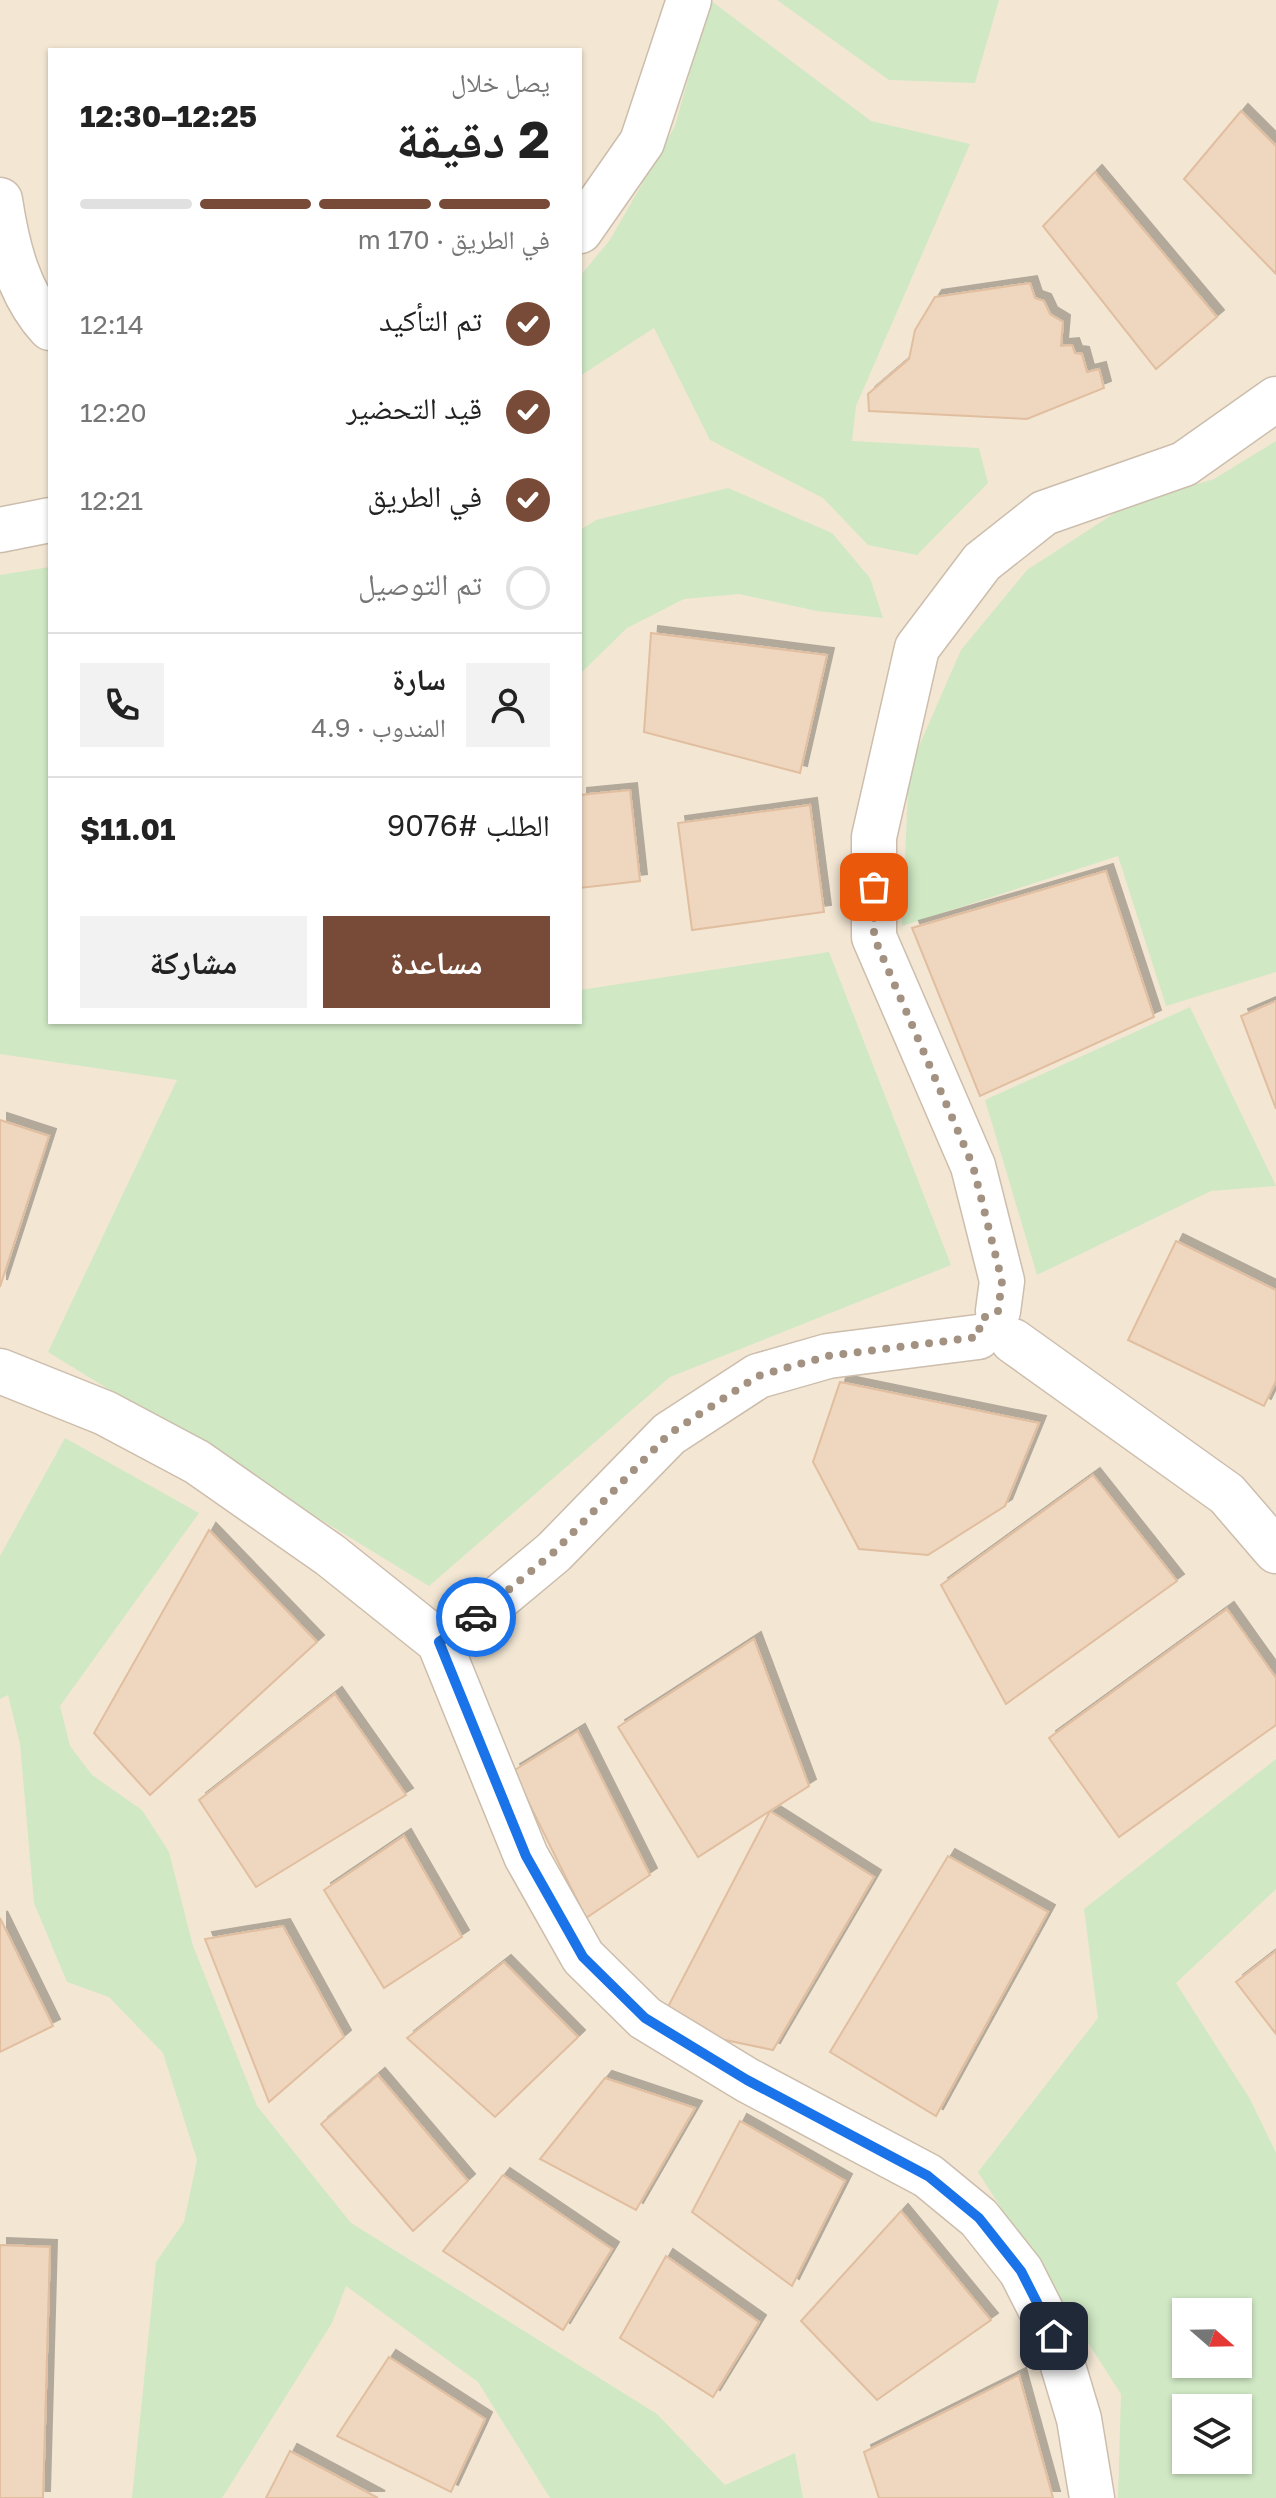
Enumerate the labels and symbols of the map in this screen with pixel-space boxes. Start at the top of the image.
pin [840,853,908,921]
courier [436,1577,516,1657]
north arrow [1172,2298,1252,2378]
pin [1020,2302,1088,2370]

